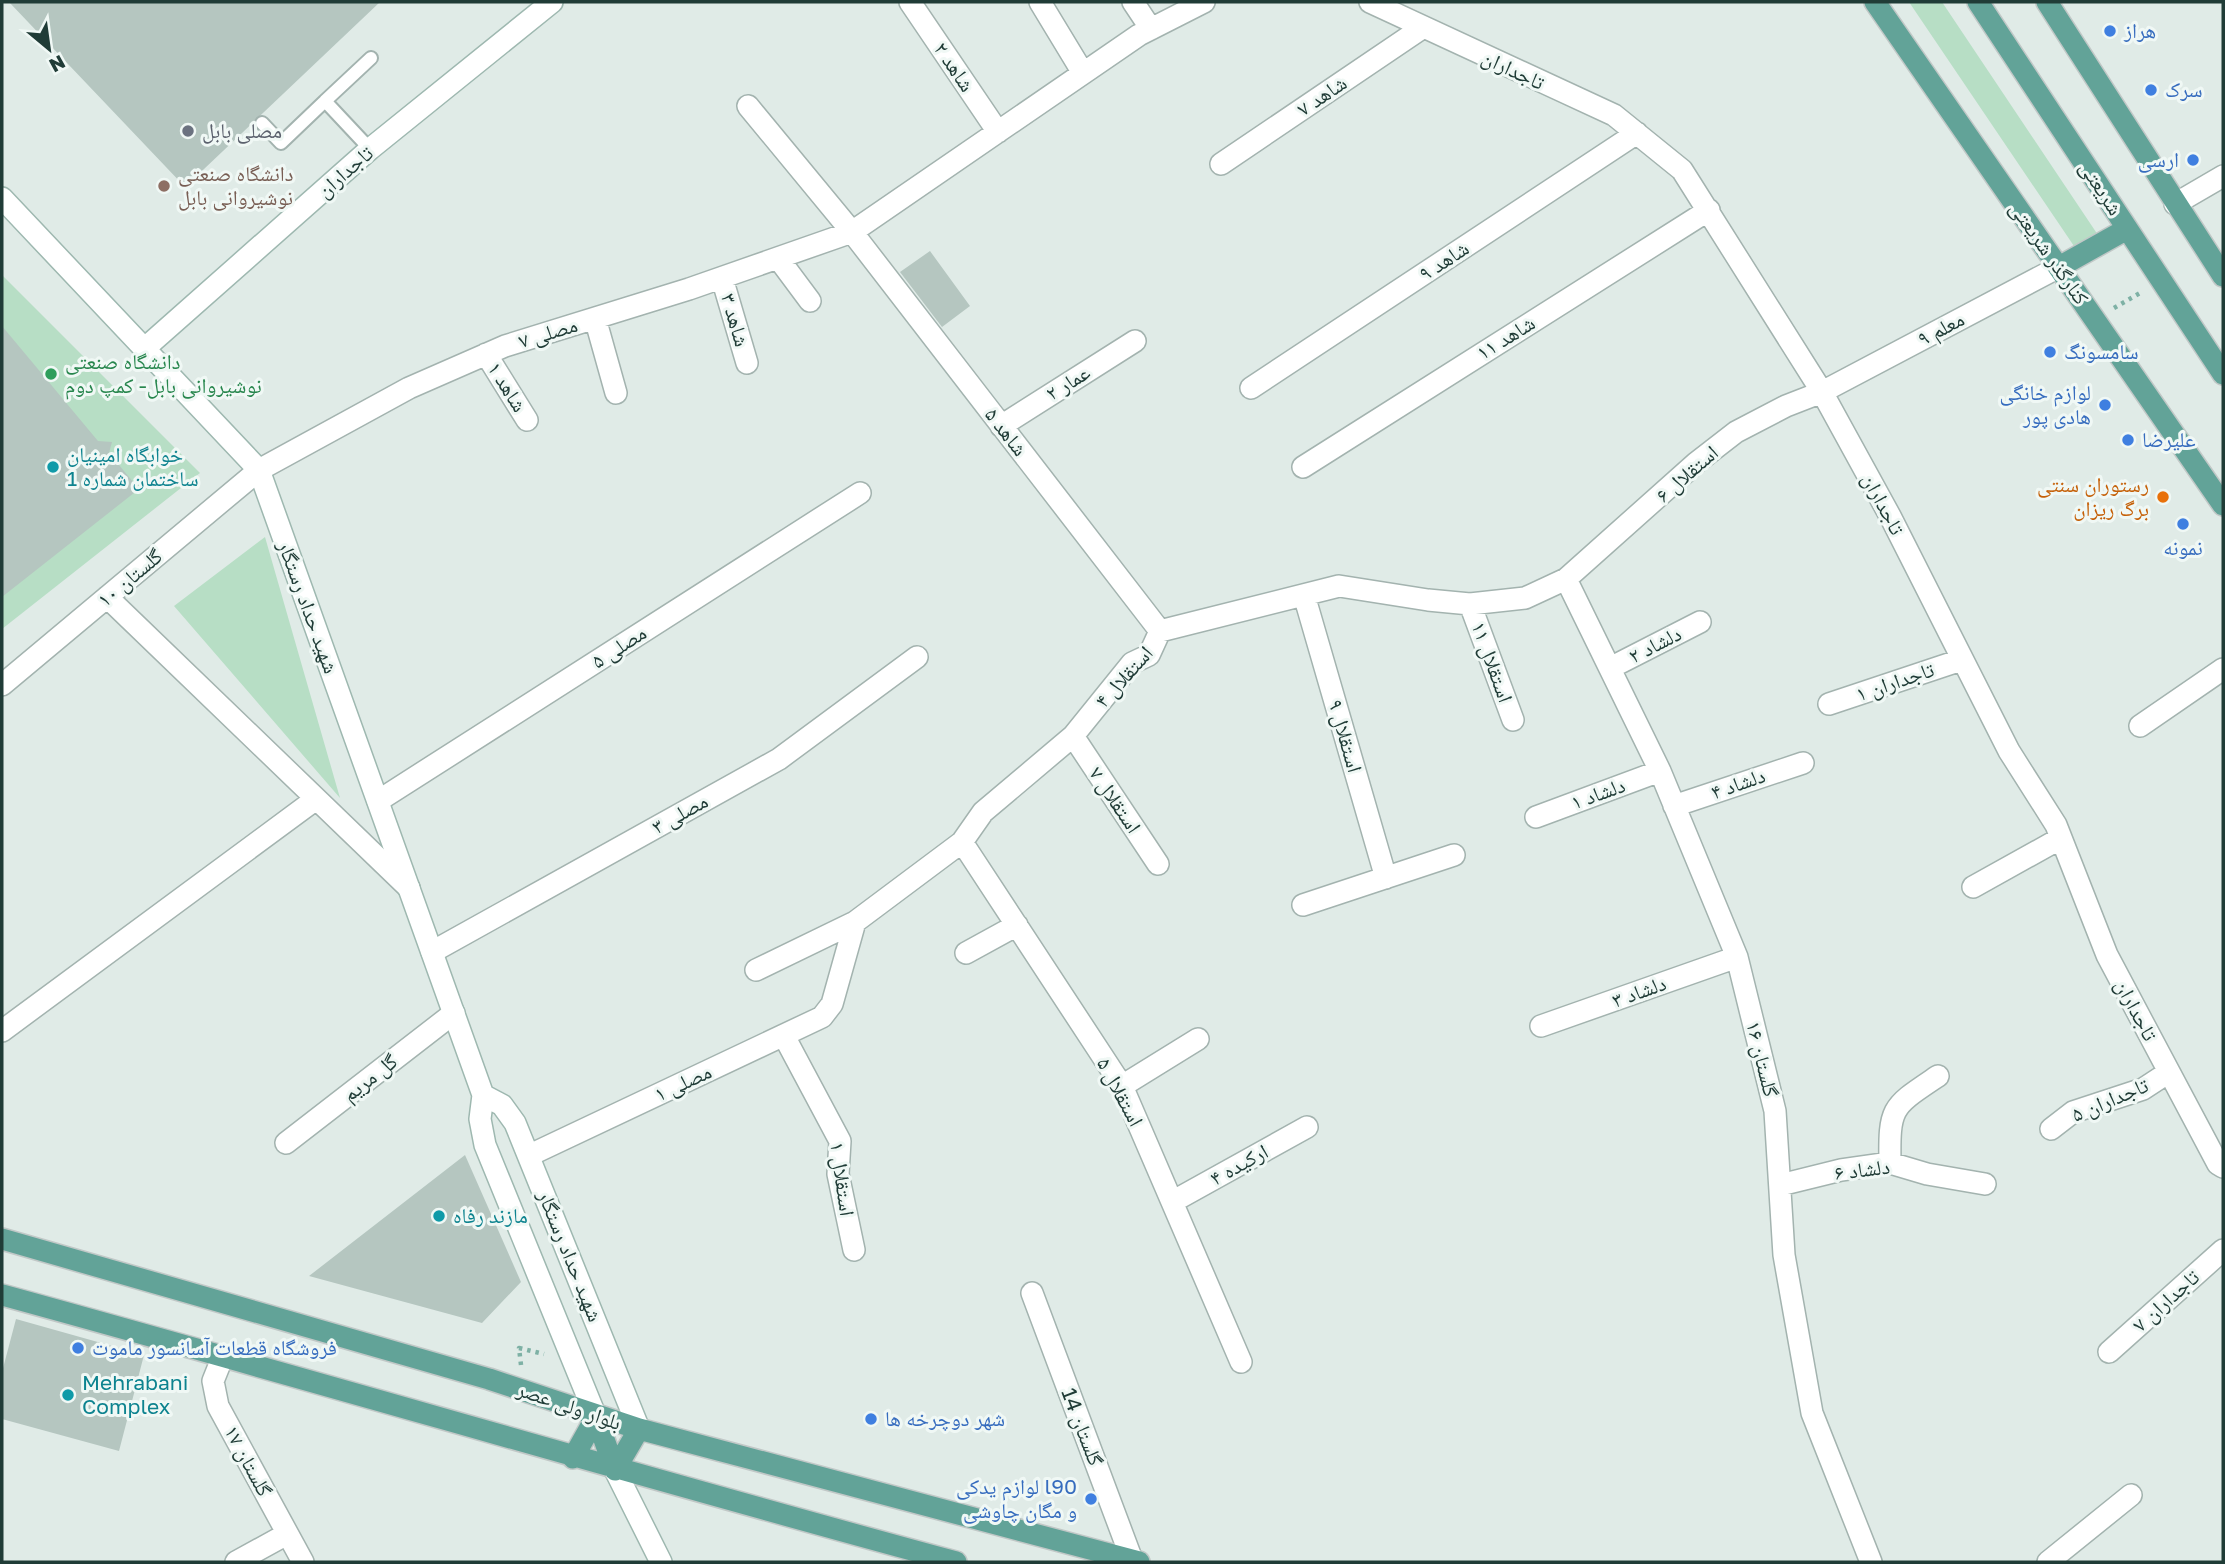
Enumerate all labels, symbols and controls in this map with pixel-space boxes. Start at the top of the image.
north arrow [14,14,84,84]
place label: هراز [2123,17,2156,43]
marker: هراز [2102,23,2118,39]
street label: شاهد ۲ [929,37,981,96]
street label: تاجداران [1478,43,1549,95]
text: N [46,51,69,78]
street label: شاهد ۷ [1292,69,1351,121]
place label: سرک [2165,76,2202,102]
marker: سرک [2143,82,2159,98]
place label: مصلی بابل [202,117,282,144]
marker: مصلی بابل [180,123,196,139]
street label: تاجداران [311,140,378,203]
place label: ارسی [2138,146,2179,173]
marker: ارسی [2185,152,2201,168]
street label: شریعتی [2074,155,2129,220]
place label: دانشگاه صنعتی نوشیروانی بابل [178,160,293,211]
marker: دانشگاه صنعتی نوشیروانی بابل [156,178,172,194]
street label: کنارگذر شریعتی [2004,196,2095,310]
street label: شاهد ۹ [1414,234,1473,286]
street label: شاهد ۳ [716,290,756,349]
street label: معلم ۹ [1913,305,1969,353]
street label: شاهد ۱۱ [1471,309,1539,365]
street label: مصلی ۷ [515,311,581,354]
place label: سامسونگ [2064,338,2139,364]
marker: سامسونگ [2042,344,2058,360]
place label: دانشگاه صنعتی نوشیروانی بابل- کمپ دوم [65,348,262,400]
street label: شاهد ۱ [482,356,533,416]
street label: عمار ۲ [1040,358,1095,406]
marker: دانشگاه صنعتی نوشیروانی بابل- کمپ دوم [43,366,59,382]
place label: لوازم خانگی هادی پور [2000,379,2091,429]
marker: لوازم خانگی هادی پور [2097,397,2113,413]
street label: شاهد ۵ [980,402,1034,461]
place label: علیرضا [2142,426,2196,452]
marker: علیرضا [2120,432,2136,448]
street label: استقلال ۶ [1650,439,1723,507]
place label: خوابگاه امینیان ساختمان شماره 1 [67,441,199,491]
marker: خوابگاه امینیان ساختمان شماره 1 [45,459,61,475]
street label: تاجداران [1857,468,1911,539]
place label: رستوران سنتی برگ ریزان [2037,471,2149,521]
marker: رستوران سنتی برگ ریزان [2155,489,2171,505]
marker: نمونه [2175,516,2191,532]
place label: نمونه [2163,534,2203,560]
street label: شهید حداد رستگار [273,536,345,677]
street label: گلستان ۱۰ [91,542,167,612]
street label: استقلال ۱۱ [1466,618,1520,706]
street label: مصلی ۵ [586,619,651,674]
street label: دلشاد ۲ [1624,620,1685,668]
street label: استقلال ۴ [1089,640,1158,713]
street label: تاجداران ۱ [1852,656,1937,707]
street label: استقلال ۹ [1323,696,1369,775]
street label: استقلال ۷ [1084,761,1147,838]
street label: دلشاد ۴ [1707,762,1768,804]
street label: دلشاد ۱ [1567,771,1628,815]
street label: مصلی ۳ [647,787,713,840]
street label: دلشاد ۳ [1608,969,1669,1013]
street label: تاجداران [2110,974,2164,1045]
street label: گلستان ۱۶ [1741,1018,1785,1100]
street label: گل مریم [337,1047,404,1108]
street label: استقلال ۵ [1092,1053,1150,1131]
street label: مصلی ۱ [650,1058,716,1108]
street label: تاجداران ۵ [2067,1071,2152,1127]
street label: ارکیده ۴ [1205,1138,1272,1191]
street label: استقلال ۱ [825,1140,861,1218]
street label: دلشاد ۶ [1833,1153,1891,1185]
street label: شهید حداد رستگار [532,1185,609,1325]
place label: مازند رفاه [453,1202,528,1228]
marker: مازند رفاه [431,1208,447,1224]
street label: تاجداران ۷ [2127,1264,2204,1337]
place label: فروشگاه قطعات آسانسور ماموت [92,1334,337,1360]
marker: فروشگاه قطعات آسانسور ماموت [70,1340,86,1356]
place label: Mehrabani Complex [82,1369,188,1419]
street label: بلوار ولی عصر [513,1375,625,1436]
street label: گلستان 14 [1056,1384,1110,1469]
marker: Mehrabani Complex [60,1387,76,1403]
place label: شهر دوچرخه ها [885,1405,1005,1431]
marker: شهر دوچرخه ها [863,1411,879,1427]
street label: گلستان ۱۷ [219,1420,279,1501]
place label: لوازم یدکی l90 و مگان چاوشی [956,1473,1077,1524]
marker: لوازم یدکی l90 و مگان چاوشی [1083,1491,1099,1507]

